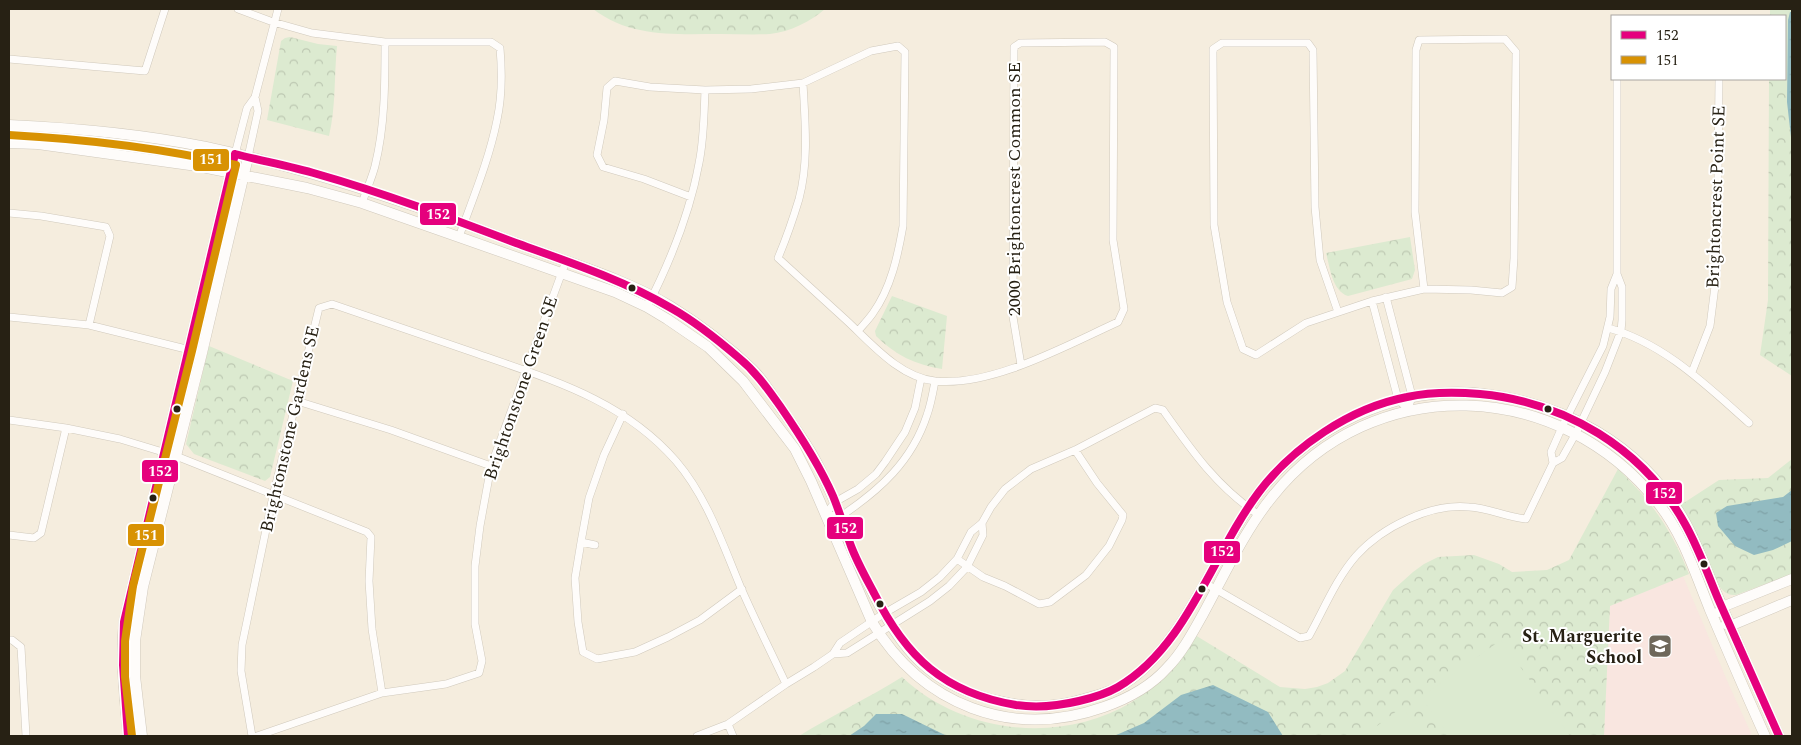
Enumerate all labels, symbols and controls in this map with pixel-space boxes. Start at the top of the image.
legend [1611,15,1786,80]
text: 152 [1656,24,1679,47]
text: 151 [1656,49,1679,72]
street label: 2000 Brightoncrest Common SE [1001,62,1028,316]
street label: Brightoncrest Point SE [1699,105,1733,289]
line badge: 151 [192,148,230,172]
text: 151 [199,149,223,170]
line badge: 152 [419,202,457,226]
text: 152 [426,204,450,225]
unlabelled marker [627,283,637,293]
street label: Brightonstone Green SE [477,292,565,484]
street label: Brightonstone Gardens SE [253,323,327,535]
unlabelled marker [172,404,182,414]
unlabelled marker [1543,404,1553,414]
line badge: 152 [141,459,179,483]
text: 152 [148,461,172,482]
line badge: 152 [1645,481,1683,505]
text: 152 [1652,483,1676,504]
unlabelled marker [148,493,158,503]
line badge: 152 [826,516,864,540]
text: 152 [833,518,857,539]
line badge: 151 [127,523,165,547]
text: 151 [134,525,158,546]
line badge: 152 [1203,540,1241,564]
text: 152 [1210,541,1234,562]
unlabelled marker [1699,559,1709,569]
unlabelled marker [1197,584,1207,594]
unlabelled marker [875,599,885,609]
place label: St. Marguerite School [1522,623,1642,671]
school or university icon: St. Marguerite School [1647,633,1673,659]

